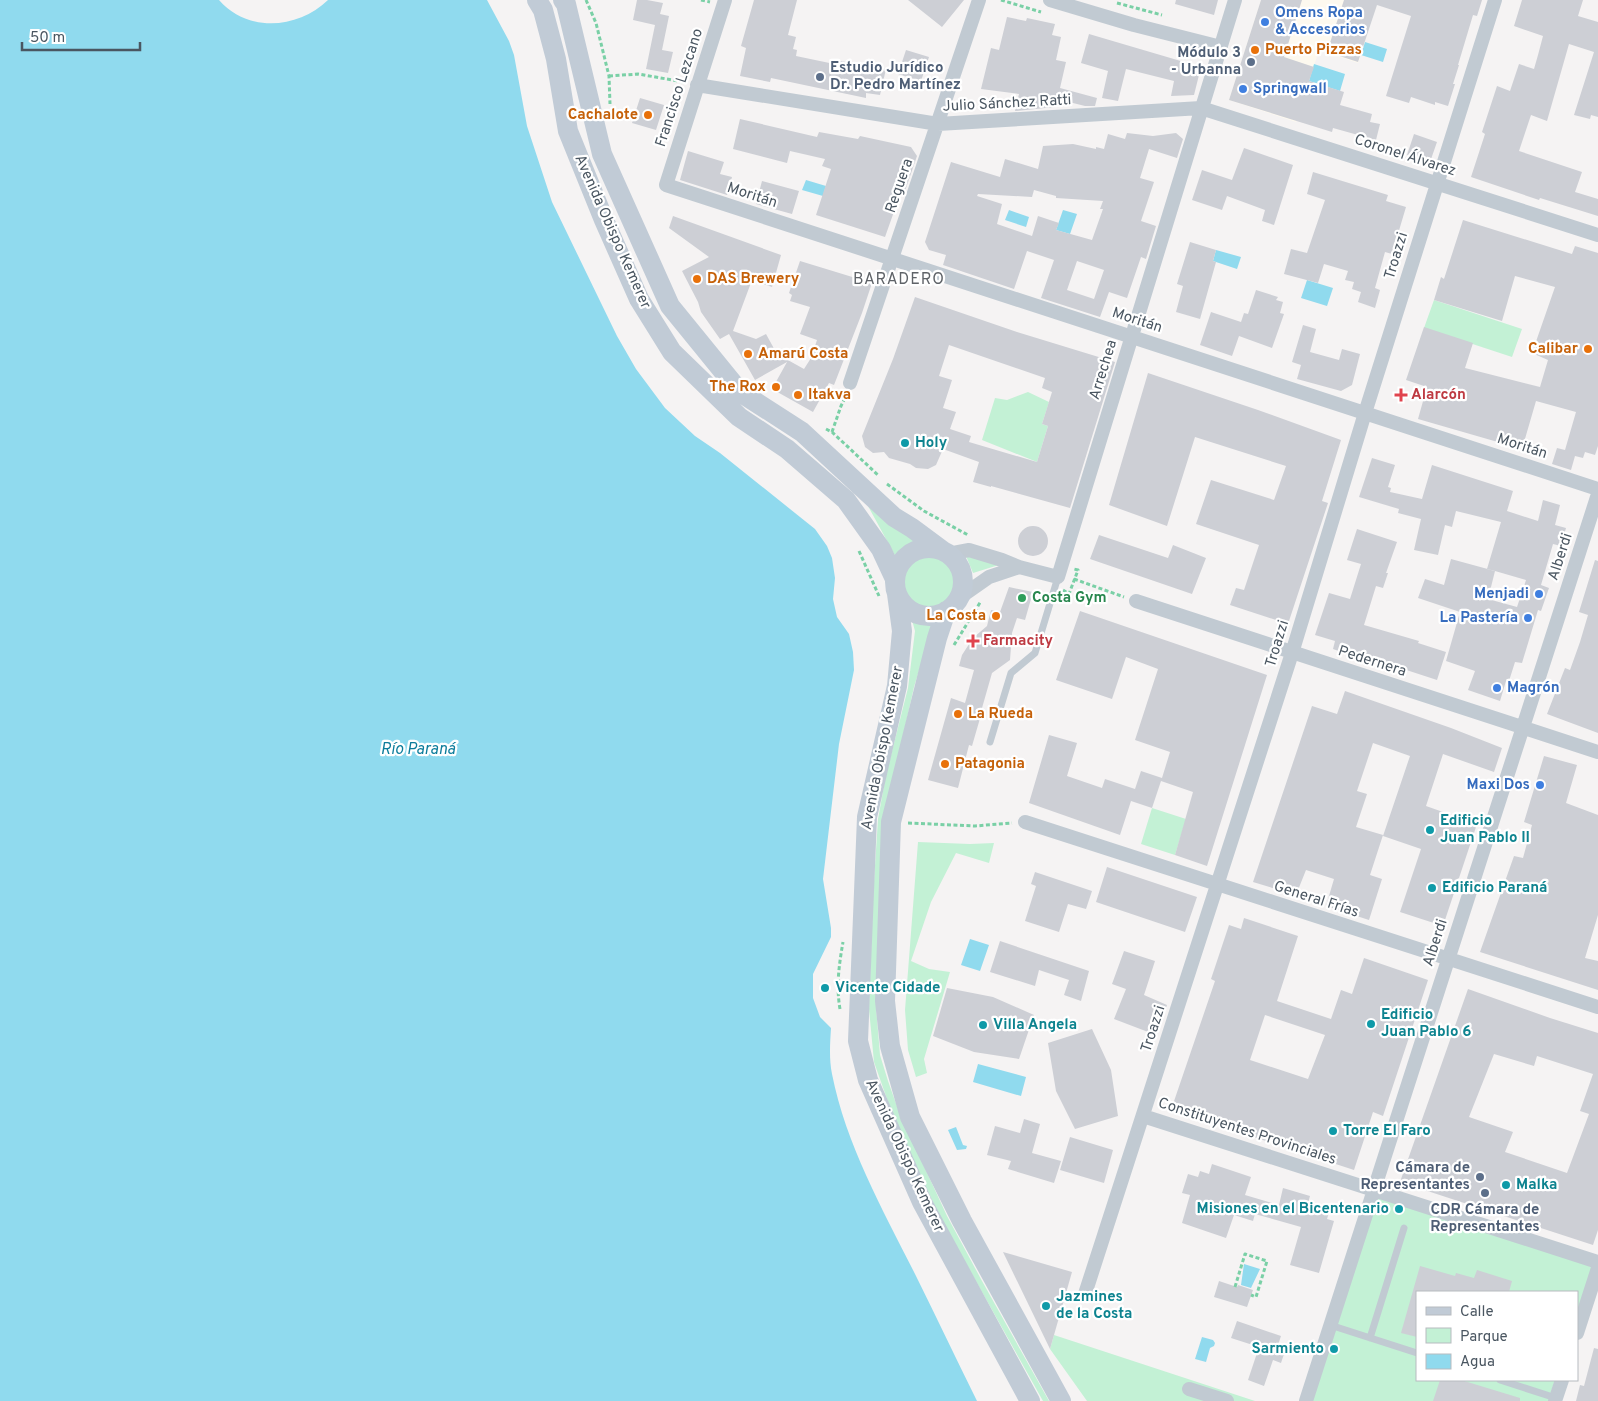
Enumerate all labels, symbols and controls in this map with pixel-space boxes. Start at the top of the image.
place label: Omens Ropa & Accesorios [1275,4,1366,40]
marker: Omens Ropa & Accesorios [1259,16,1271,28]
scale bar [22,20,140,52]
street label: Francisco Lezcano [652,26,708,150]
text: 50 m [30,29,65,48]
place label: Puerto Pizzas [1265,41,1362,60]
place label: Módulo 3 - Urbanna [1171,44,1241,80]
marker: Puerto Pizzas [1249,44,1261,56]
marker: Módulo 3 - Urbanna [1245,56,1257,68]
place label: Estudio Jurídico Dr. Pedro Martínez [830,59,961,95]
marker: Estudio Jurídico Dr. Pedro Martínez [814,71,826,83]
place label: Springwall [1253,80,1327,99]
marker: Springwall [1237,83,1249,95]
street label: Julio Sánchez Ratti [942,91,1072,117]
place label: Cachalote [568,106,638,125]
marker: Cachalote [642,109,654,121]
street label: Coronel Álvarez [1352,130,1459,181]
street label: Avenida Obispo Kemerer [569,152,655,312]
street label: Reguera [882,156,918,216]
street label: Moritán [724,179,780,213]
street label: Troazzi [1381,230,1413,282]
place label: DAS Brewery [707,270,800,289]
district label: BARADERO [853,270,945,290]
marker: DAS Brewery [691,273,703,285]
street label: Moritán [1109,304,1165,338]
street label: Arrechea [1086,338,1122,402]
place label: Calibar [1528,340,1579,359]
marker: Calibar [1582,343,1594,355]
place label: Amarú Costa [758,345,848,364]
marker: Amarú Costa [742,348,754,360]
place label: The Rox [709,378,766,397]
marker: The Rox [770,381,782,393]
place label: Itakva [808,386,851,405]
place label: Alarcón [1411,386,1466,405]
marker: Itakva [792,389,804,401]
marker: Alarcón [1395,389,1407,401]
street label: Moritán [1494,430,1550,464]
place label: Holy [915,434,948,453]
marker: Holy [899,437,911,449]
street label: Alberdi [1544,531,1578,583]
place label: Menjadi [1474,585,1529,604]
marker: Menjadi [1533,588,1545,600]
place label: Costa Gym [1032,589,1107,608]
marker: Costa Gym [1016,592,1028,604]
place label: La Costa [926,607,986,626]
place label: La Pastería [1440,609,1518,628]
marker: La Costa [990,610,1002,622]
marker: La Pastería [1522,612,1534,624]
street label: Troazzi [1262,618,1294,670]
place label: Farmacity [983,632,1053,651]
marker: Farmacity [967,635,979,647]
street label: Pedernera [1336,642,1408,682]
street label: Avenida Obispo Kemerer [858,664,908,832]
place label: Magrón [1507,679,1560,698]
marker: Magrón [1491,682,1503,694]
place label: La Rueda [968,705,1033,724]
marker: La Rueda [952,708,964,720]
water label: Río Paraná [381,740,457,760]
place label: Patagonia [955,755,1025,774]
marker: Patagonia [939,758,951,770]
place label: Maxi Dos [1467,776,1530,795]
marker: Maxi Dos [1534,779,1546,791]
place label: Edificio Juan Pablo II [1440,812,1530,848]
marker: Edificio Juan Pablo II [1424,824,1436,836]
street label: General Frías [1271,877,1361,923]
place label: Edificio Paraná [1442,879,1547,898]
marker: Edificio Paraná [1426,882,1438,894]
street label: Alberdi [1419,917,1453,969]
place label: Vicente Cidade [835,979,940,998]
marker: Vicente Cidade [819,982,831,994]
street label: Troazzi [1137,1003,1171,1055]
place label: Edificio Juan Pablo 6 [1381,1006,1471,1042]
place label: Villa Angela [993,1016,1077,1035]
marker: Edificio Juan Pablo 6 [1365,1018,1377,1030]
marker: Villa Angela [977,1019,989,1031]
street label: Avenida Obispo Kemerer [860,1076,948,1236]
street label: Constituyentes Provinciales [1156,1094,1338,1170]
place label: Torre El Faro [1343,1122,1431,1141]
marker: Torre El Faro [1327,1125,1339,1137]
place label: Cámara de Representantes [1360,1159,1470,1195]
marker: Cámara de Representantes [1474,1171,1486,1183]
place label: Malka [1516,1176,1557,1195]
marker: Malka [1500,1179,1512,1191]
marker: CDR Cámara de Representantes [1479,1187,1491,1199]
place label: Misiones en el Bicentenario [1197,1200,1389,1219]
place label: CDR Cámara de Representantes [1430,1201,1540,1237]
marker: Misiones en el Bicentenario [1393,1203,1405,1215]
place label: Jazmines de la Costa [1056,1288,1132,1324]
legend [1416,1291,1578,1381]
marker: Jazmines de la Costa [1040,1300,1052,1312]
text: Calle [1460,1303,1494,1322]
text: Parque [1460,1328,1508,1347]
place label: Sarmiento [1252,1340,1324,1359]
marker: Sarmiento [1328,1343,1340,1355]
text: Agua [1460,1353,1495,1372]

